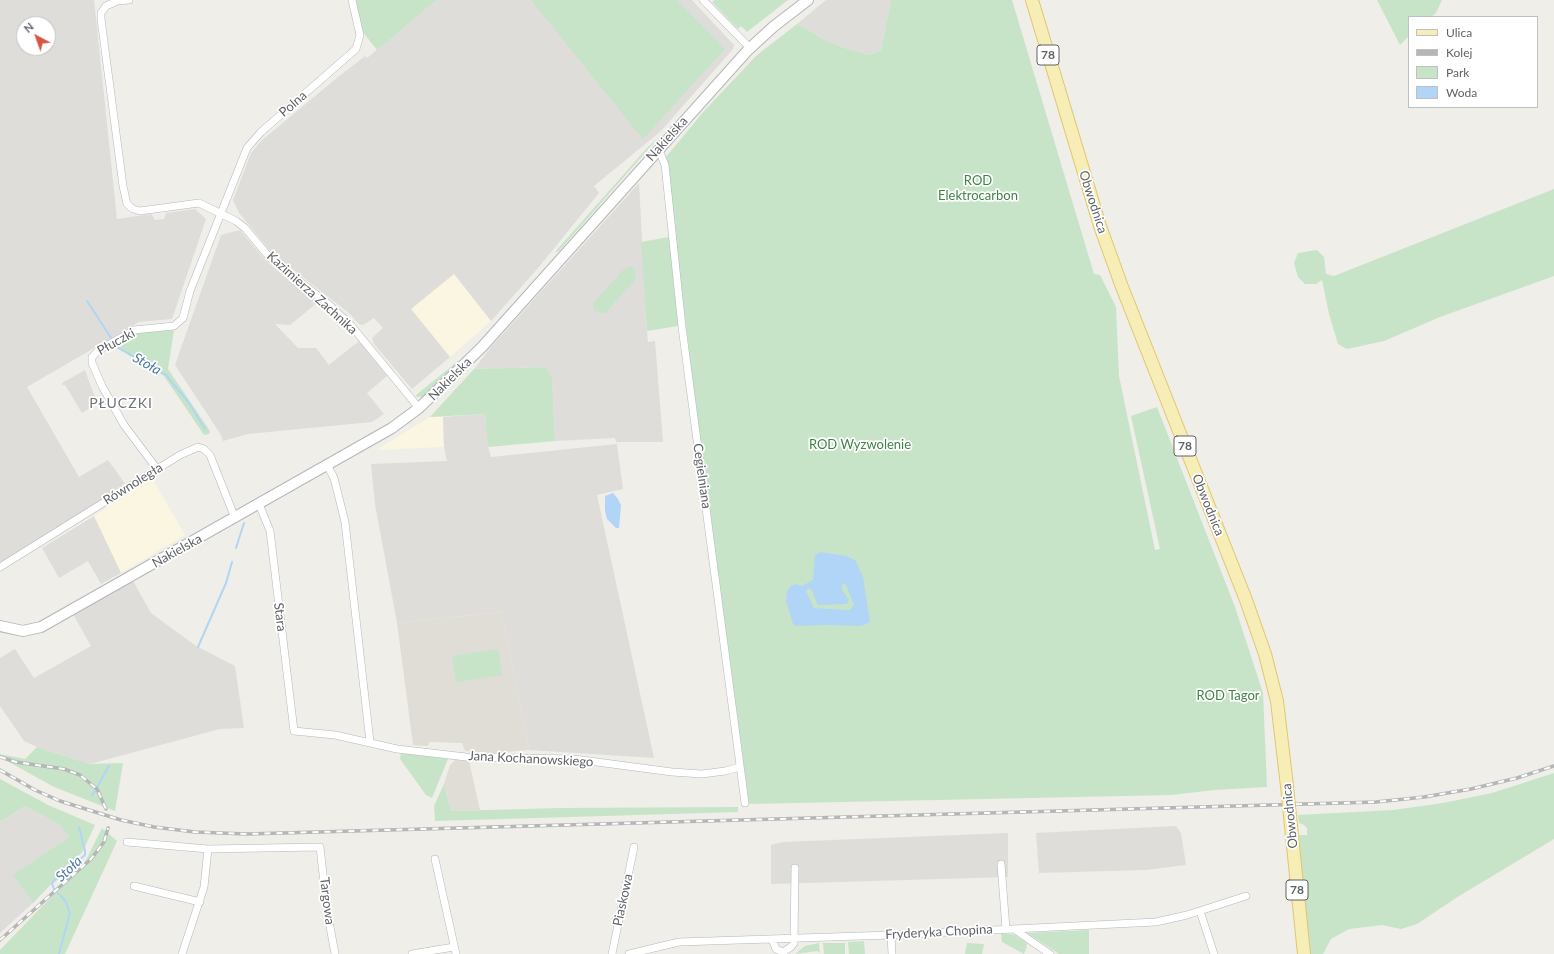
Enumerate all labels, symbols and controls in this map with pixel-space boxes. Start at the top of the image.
north arrow [16,16,56,56]
legend [1408,16,1538,108]
text: N [21,20,36,35]
text: Ulica [1446,25,1472,40]
road number: 78 [1037,45,1059,65]
text: Kolej [1446,45,1472,60]
text: Park [1446,65,1469,80]
text: Woda [1446,85,1477,100]
street label: Polna [276,88,310,120]
street label: Nakielska [643,114,691,164]
street label: Obwodnica [1075,169,1111,235]
park label: ROD Elektrocarbon [938,173,1018,204]
street label: Kazimierza Zachnika [264,248,360,338]
street label: Płuczki [94,325,138,359]
water label: Stoła [130,349,164,379]
street label: Nakielska [425,354,475,404]
district label: PŁUCZKI [89,395,153,411]
road number: 78 [1174,436,1196,456]
park label: ROD Wyzwolenie [809,437,911,453]
street label: Cegielniana [690,442,714,510]
street label: Równoległa [100,460,166,508]
street label: Obwodnica [1189,472,1227,538]
street label: Nakielska [149,531,205,571]
street label: Stara [270,602,290,632]
park label: ROD Tagor [1196,688,1260,704]
street label: Jana Kochanowskiego [468,748,594,770]
street label: Obwodnica [1279,783,1301,849]
water label: Stoła [52,853,86,885]
street label: Piaskowa [610,872,636,928]
street label: Targowa [316,876,338,926]
road number: 78 [1286,880,1308,900]
street label: Fryderyka Chopina [885,921,993,943]

